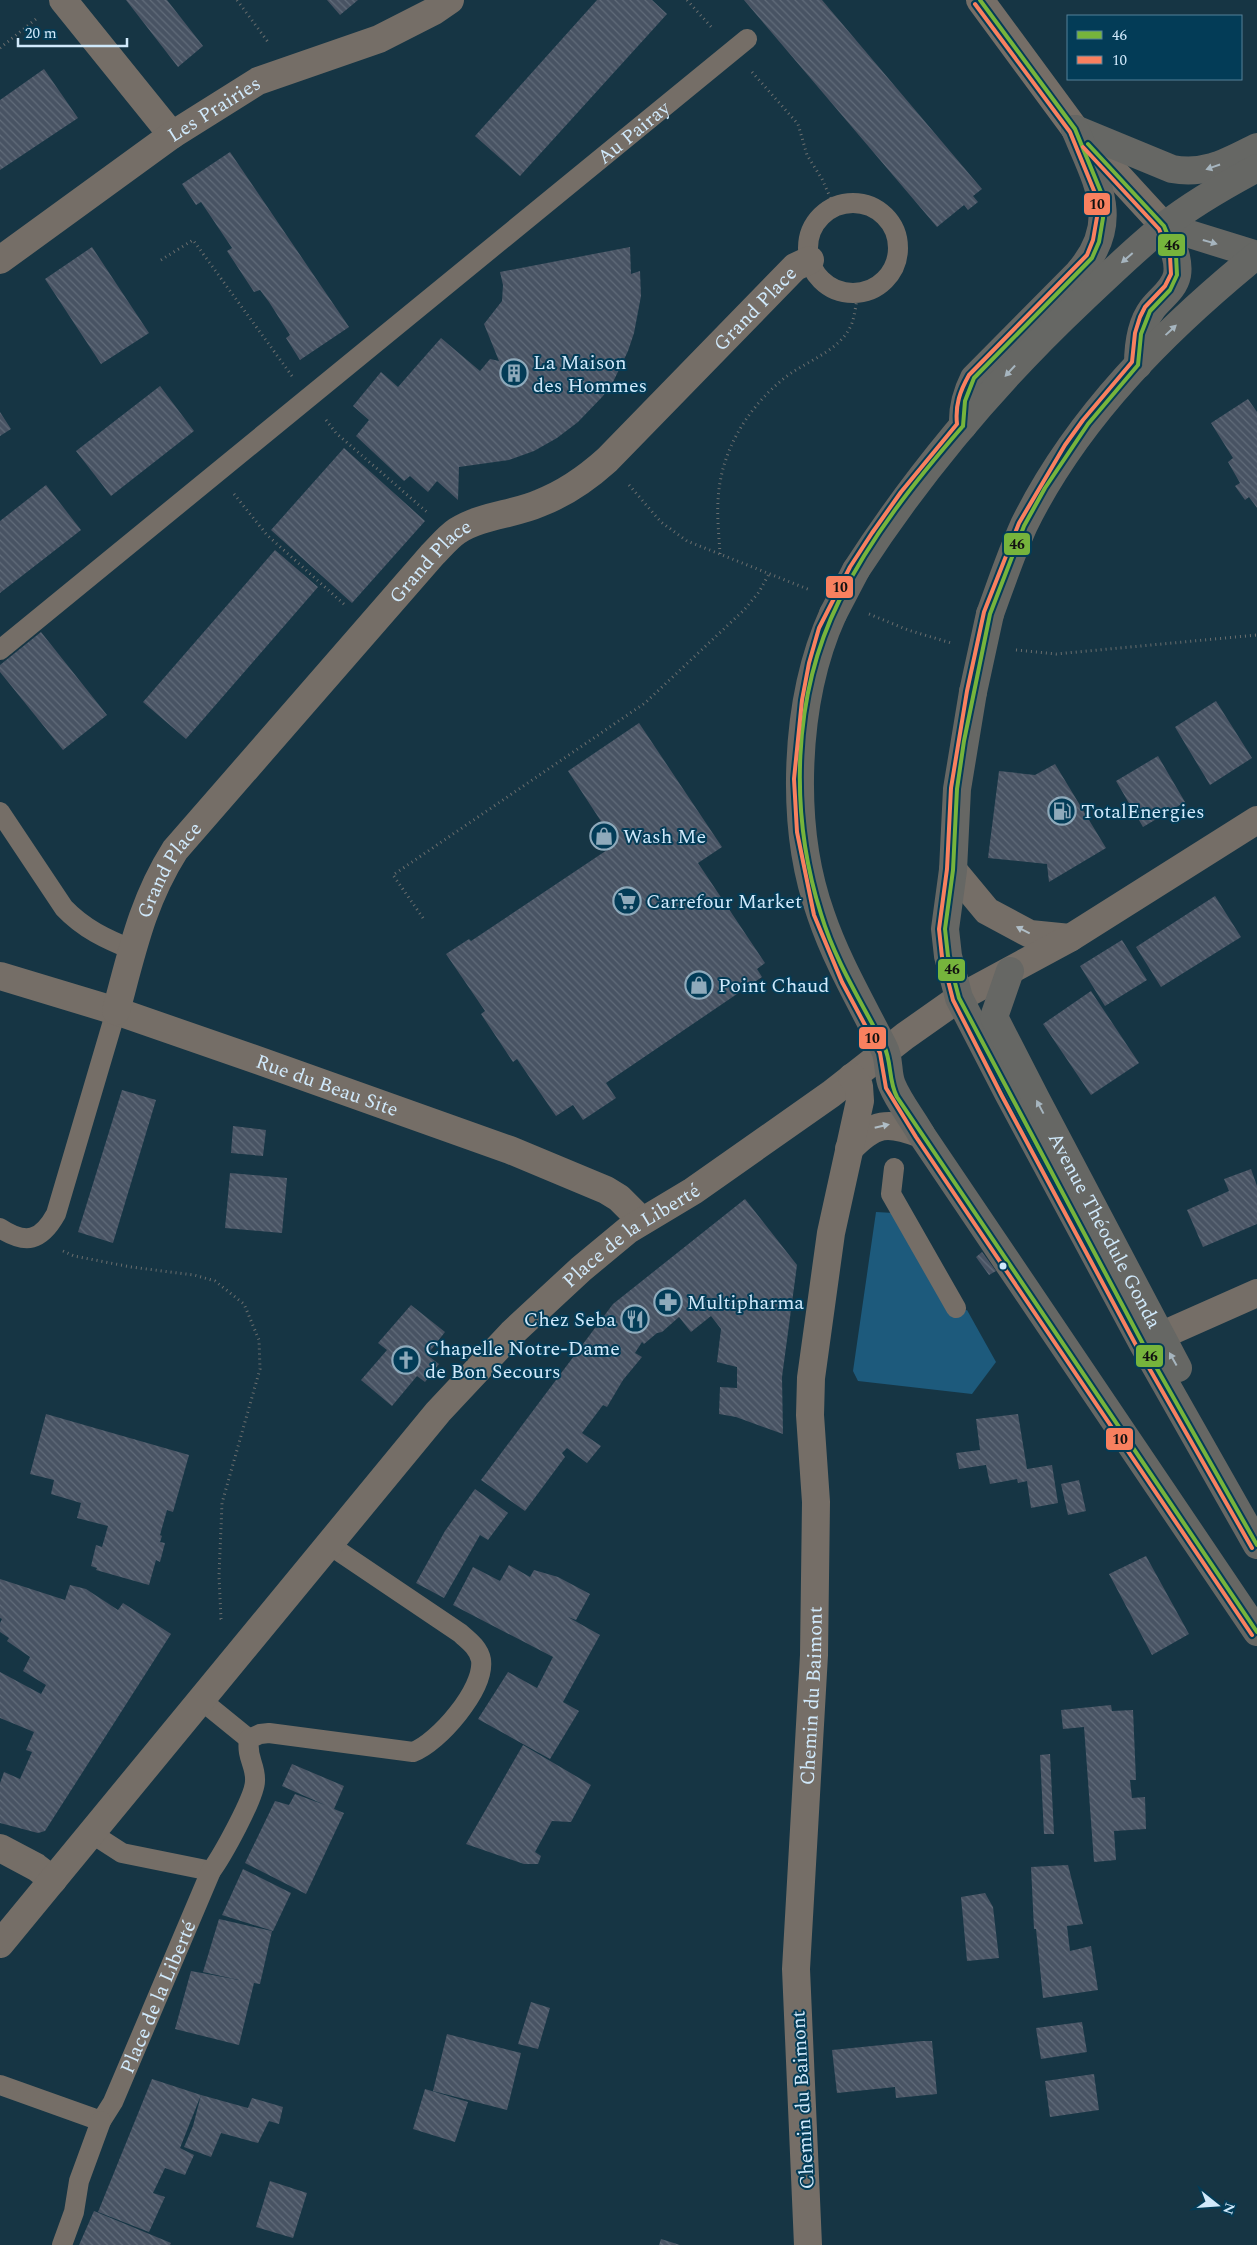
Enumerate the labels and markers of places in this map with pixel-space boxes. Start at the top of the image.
place label: La Maison des Hommes [533,348,647,401]
building icon: La Maison des Hommes [499,358,529,388]
fuel station icon: TotalEnergies [1047,796,1077,826]
place label: TotalEnergies [1081,797,1205,827]
shop icon: Wash Me [589,821,619,851]
place label: Wash Me [623,822,706,852]
supermarket icon: Carrefour Market [612,886,642,916]
place label: Carrefour Market [646,887,802,917]
shop icon: Point Chaud [684,970,714,1000]
place label: Point Chaud [718,971,829,1001]
unlabelled marker [998,1261,1008,1271]
pharmacy icon: Multipharma [653,1287,683,1317]
place label: Multipharma [687,1288,804,1318]
restaurant icon: Chez Seba [620,1304,650,1334]
place label: Chez Seba [524,1305,616,1335]
place label: Chapelle Notre-Dame de Bon Secours [425,1334,620,1387]
church icon: Chapelle Notre-Dame de Bon Secours [391,1345,421,1375]

